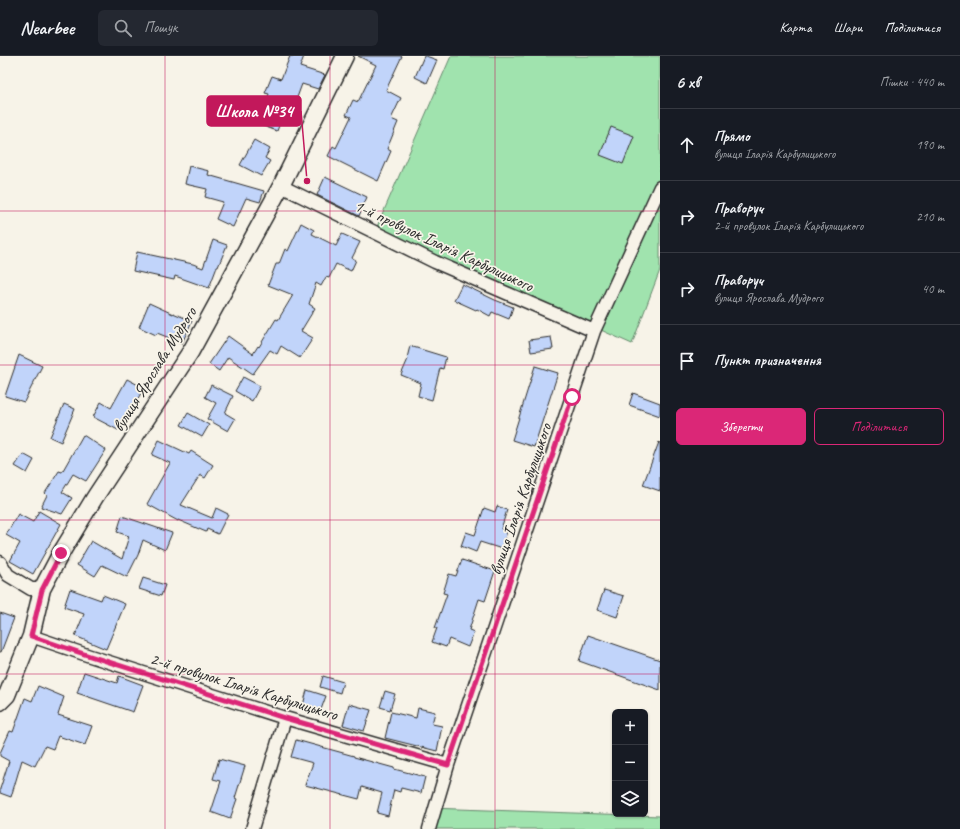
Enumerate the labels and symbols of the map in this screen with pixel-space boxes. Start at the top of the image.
callout: Школа №34 [207,96,301,126]
text: Школа №34 [215,100,295,122]
street label: 1-й провулок Іларія Карбулицького [351,195,538,297]
street label: вулиця Ярослава Мудрого [108,302,202,435]
route start [563,388,581,406]
street label: вулиця Іларія Карбулицького [485,420,557,578]
route end [52,544,70,562]
street label: 2-й провулок Іларія Карбулицького [147,648,341,725]

